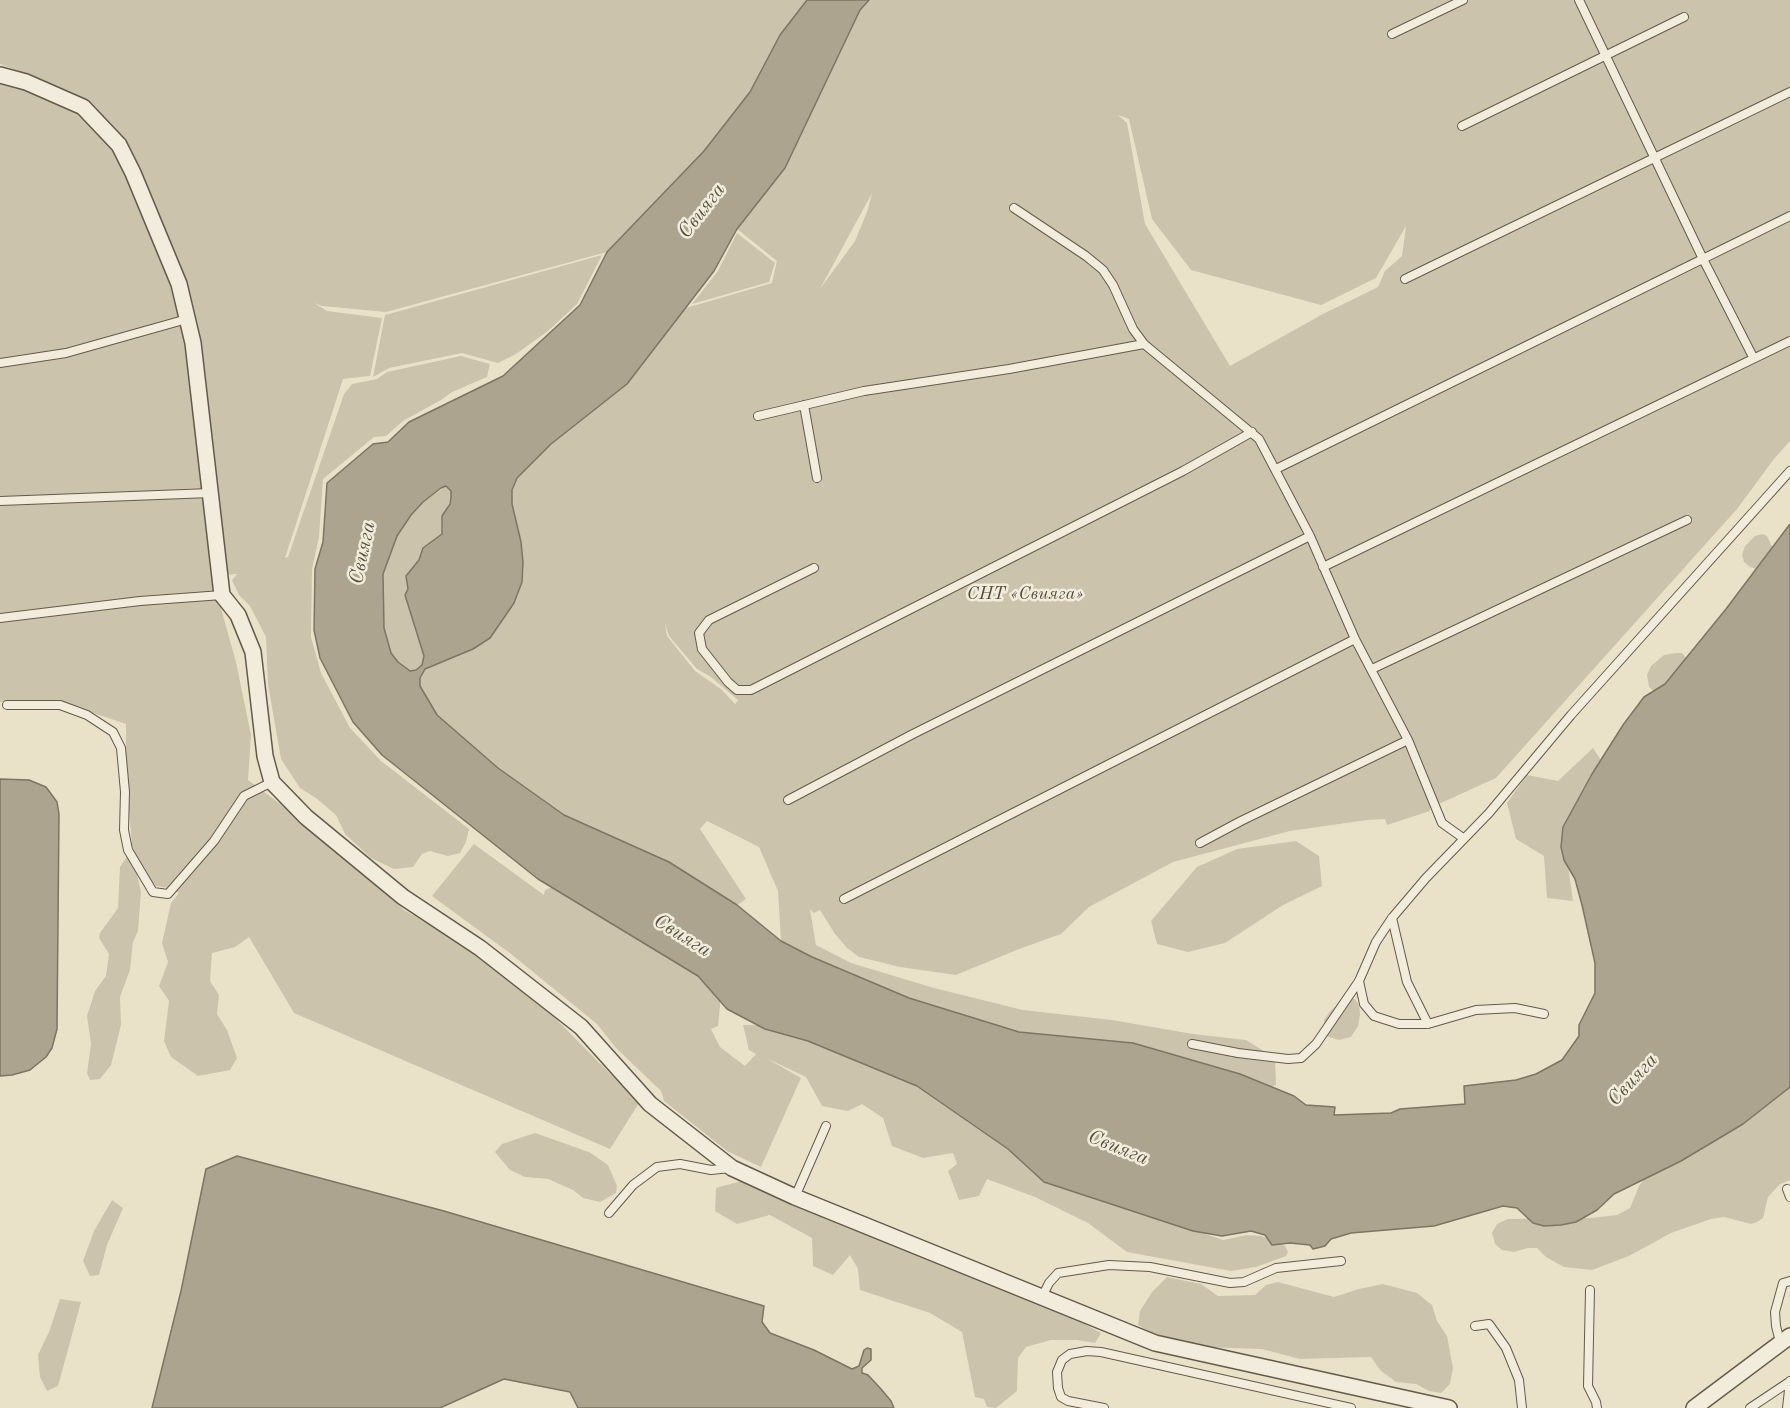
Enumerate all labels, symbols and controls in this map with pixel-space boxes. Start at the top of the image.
water label: Свияга [673,179,731,243]
water label: Свияга [345,520,381,586]
park label: СНТ «Свияга» [967,583,1083,605]
water label: Свияга [649,909,715,963]
water label: Свияга [1603,1049,1663,1111]
water label: Свияга [1084,1125,1152,1171]

